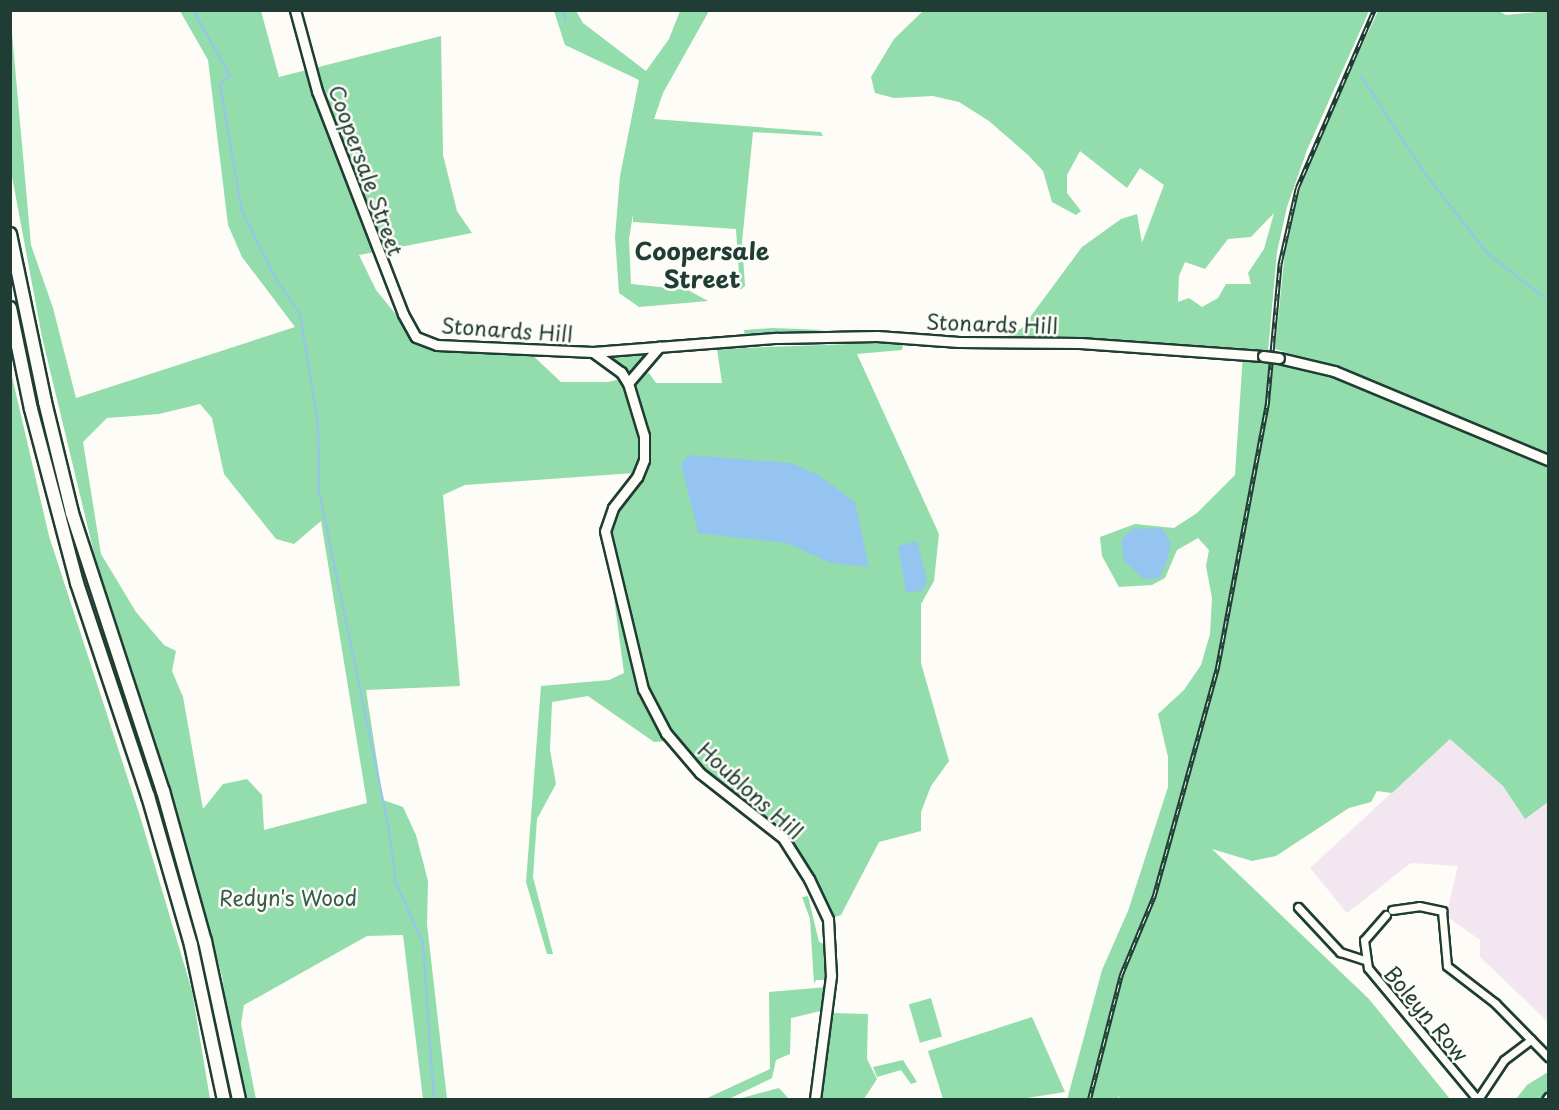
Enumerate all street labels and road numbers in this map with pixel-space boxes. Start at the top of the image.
street label: Coopersale Street [324,80,410,260]
street label: Stonards Hill [926,308,1058,338]
street label: Stonards Hill [440,312,574,346]
street label: Houblons Hill [693,736,809,844]
street label: Boleyn Row [1380,960,1474,1066]

